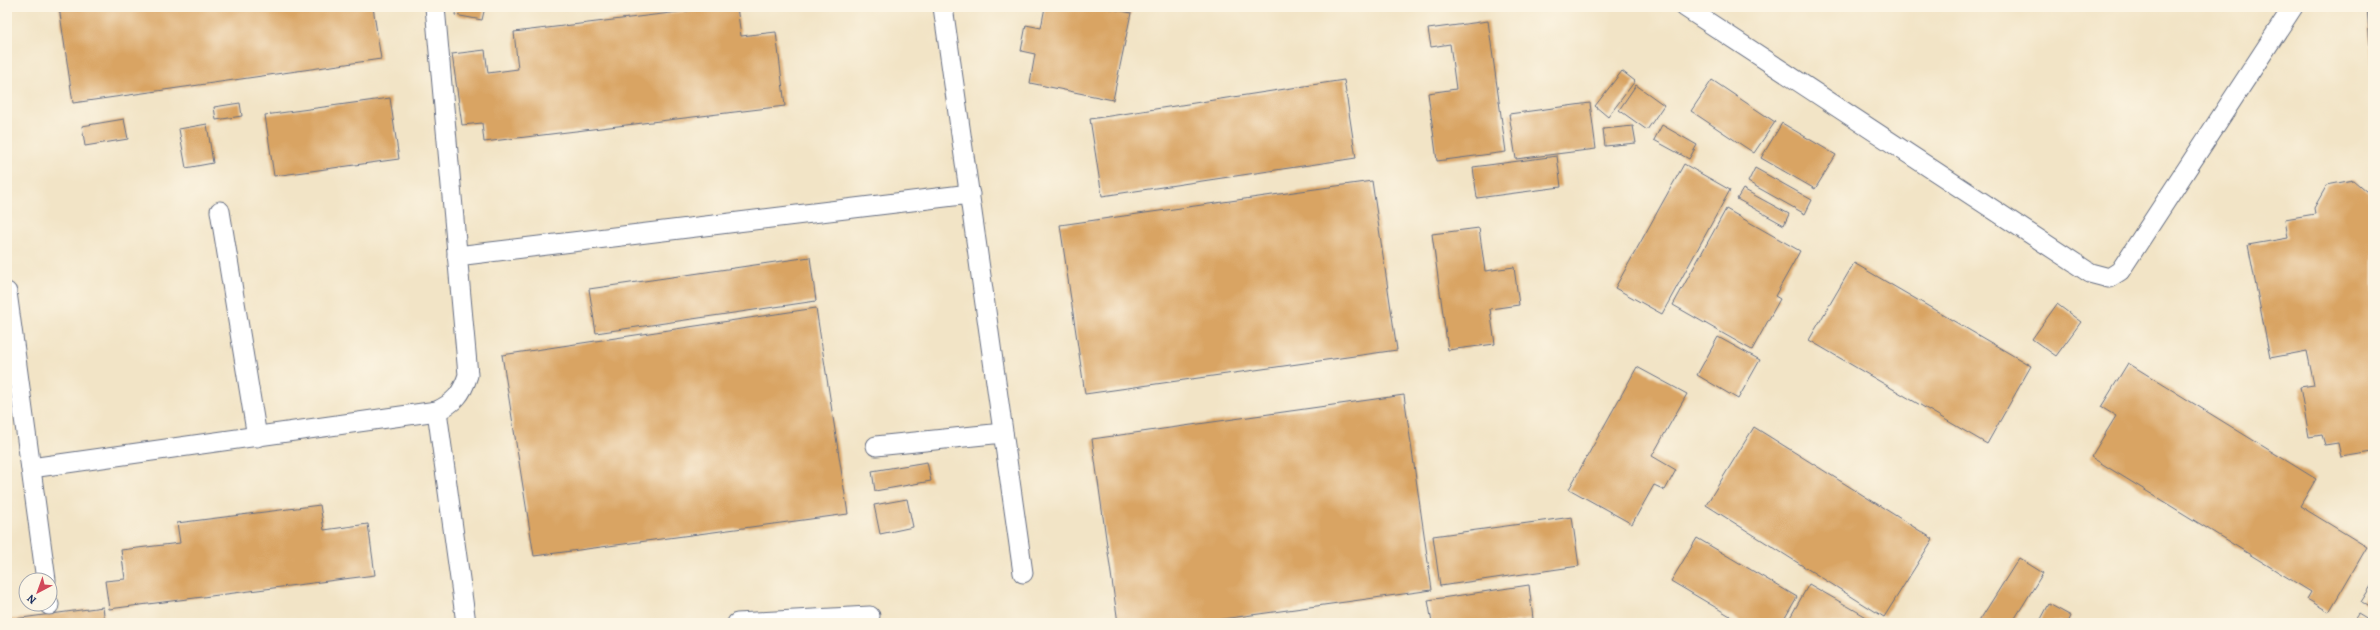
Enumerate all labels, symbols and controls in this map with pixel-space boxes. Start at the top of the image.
north arrow [18,572,58,612]
text: N [24,591,40,607]

